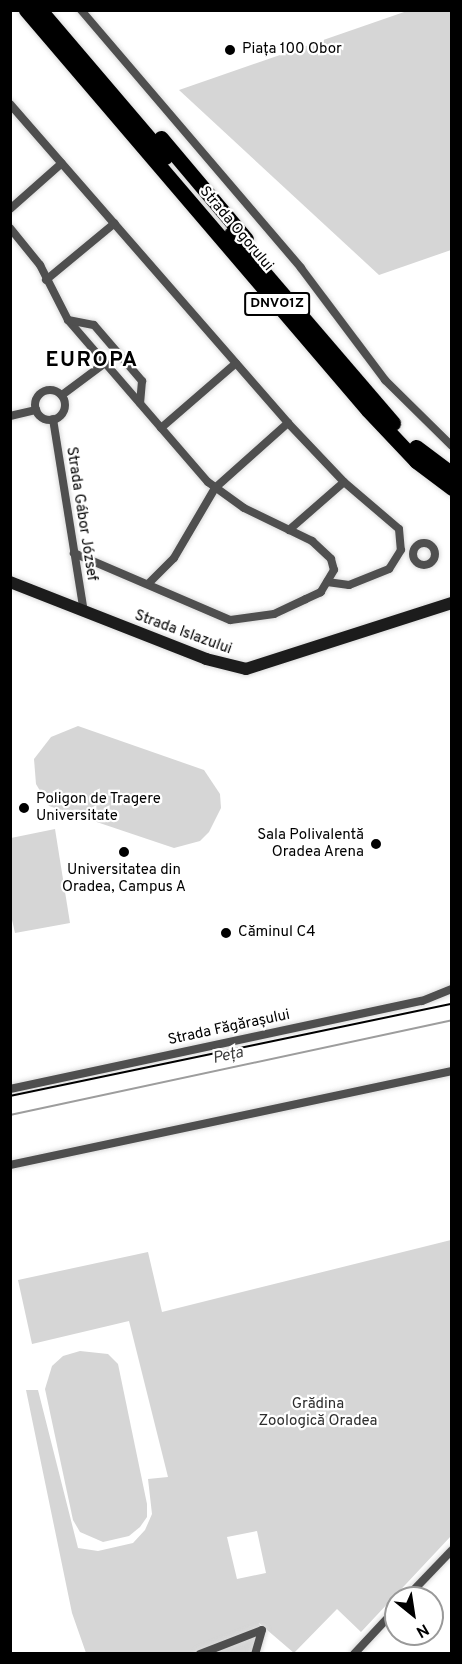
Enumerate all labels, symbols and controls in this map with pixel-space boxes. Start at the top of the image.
place label: Piața 100 Obor [242,41,342,59]
marker: Piața 100 Obor [223,43,237,57]
street label: Strada Ogorului [195,183,277,275]
road number: DNVO1Z [244,293,310,315]
district label: EUROPA [46,348,138,374]
street label: Strada Gábor József [62,446,100,582]
street label: Strada Islazului [132,607,234,659]
place label: Poligon de Tragere Universitate [36,790,161,825]
marker: Poligon de Tragere Universitate [17,801,31,815]
place label: Sala Polivalentă Oradea Arena [257,826,364,861]
marker: Sala Polivalentă Oradea Arena [369,837,383,851]
marker: Universitatea din Oradea, Campus A [117,845,131,859]
place label: Universitatea din Oradea, Campus A [62,861,186,896]
place label: Căminul C4 [238,924,315,942]
marker: Căminul C4 [219,926,233,940]
street label: Strada Făgărașului [166,1006,292,1050]
water label: Peța [211,1043,245,1069]
park label: Grădina Zoologică Oradea [259,1395,377,1430]
north arrow [384,1586,444,1646]
text: N [412,1618,432,1641]

